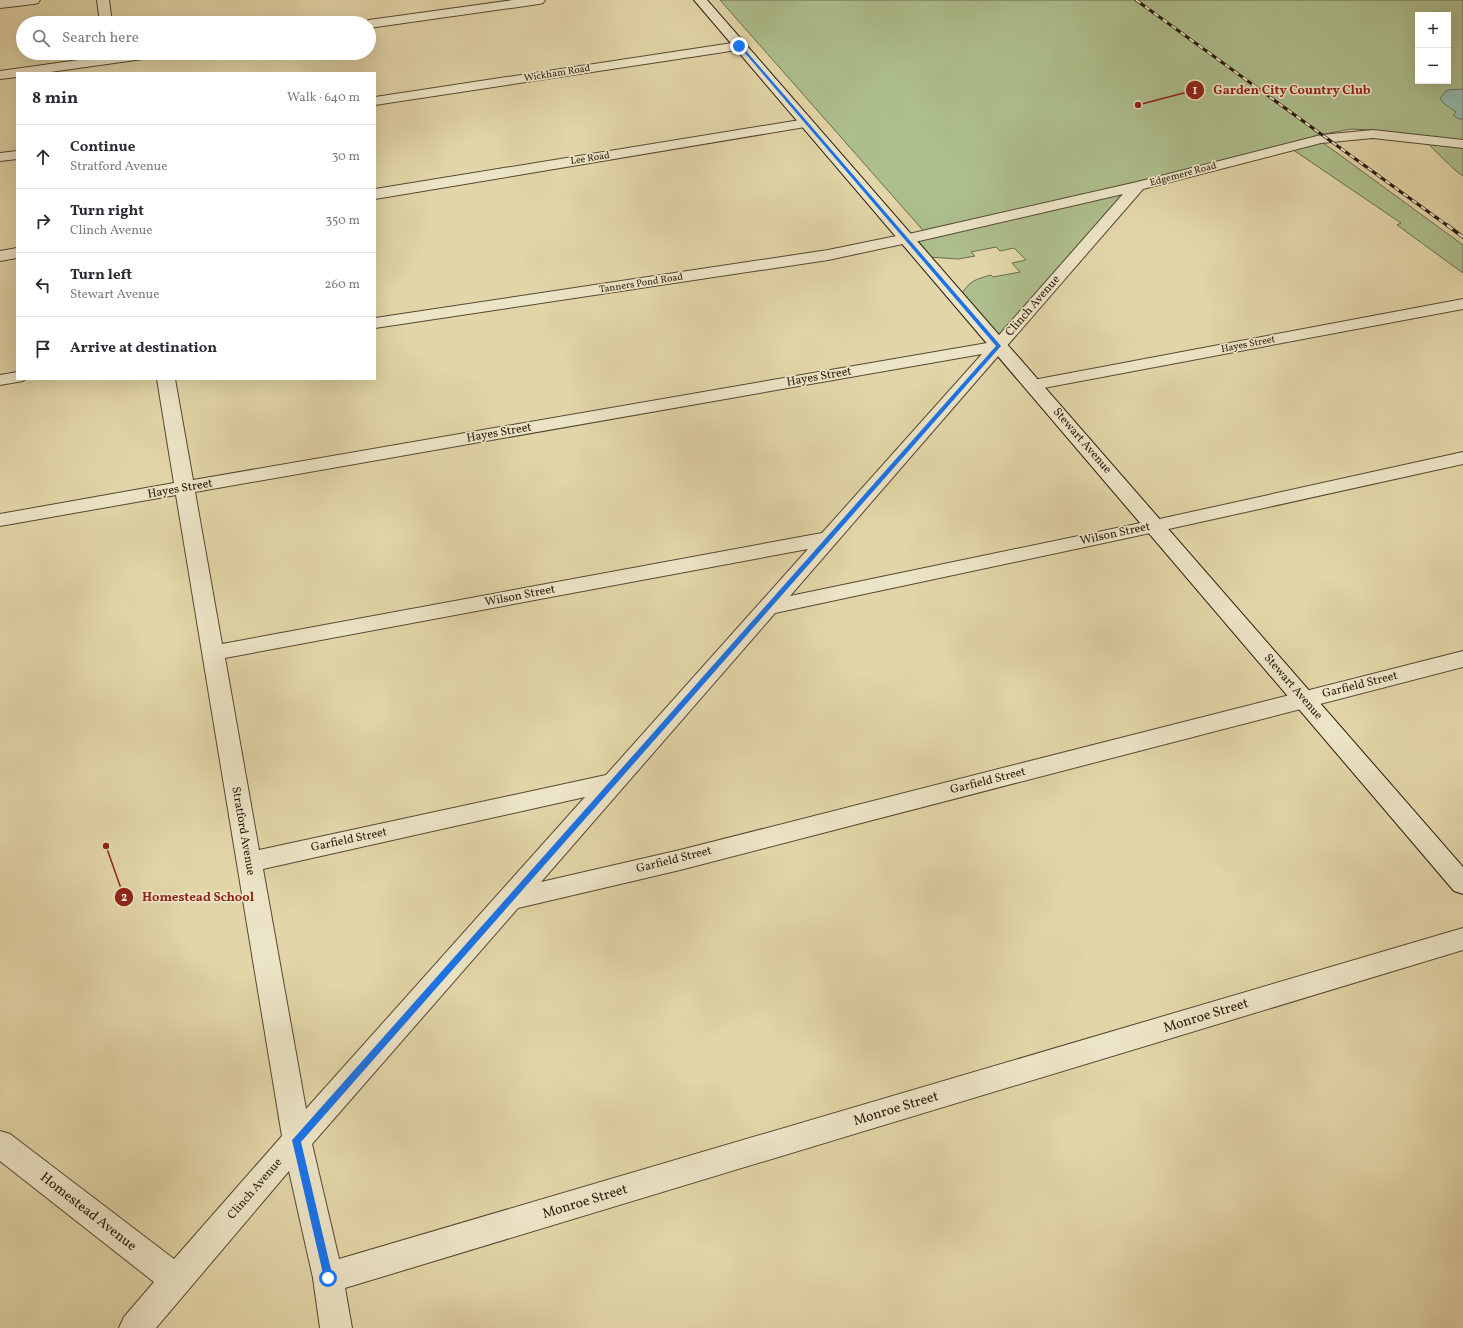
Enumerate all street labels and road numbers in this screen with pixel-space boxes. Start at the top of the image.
street label: Wickham Road [523,61,591,85]
street label: Lee Road [569,148,611,168]
street label: Edgemere Road [1148,158,1218,190]
street label: Tanners Pond Road [598,269,684,297]
street label: Clinch Avenue [1002,272,1064,340]
street label: Hayes Street [1220,332,1277,356]
street label: Hayes Street [785,363,853,391]
street label: Stewart Avenue [1049,405,1115,478]
street label: Hayes Street [465,419,533,447]
street label: Hayes Street [146,475,214,503]
street label: Wilson Street [1078,519,1152,549]
street label: Wilson Street [483,581,557,611]
street label: Stewart Avenue [1260,651,1326,724]
street label: Garfield Street [1321,668,1399,702]
street label: Garfield Street [949,764,1027,798]
street label: Stratford Avenue [227,785,259,877]
street label: Garfield Street [310,824,388,856]
street label: Garfield Street [635,843,713,877]
street label: Monroe Street [1161,994,1251,1038]
street label: Monroe Street [851,1087,941,1131]
street label: Clinch Avenue [224,1155,286,1223]
street label: Homestead Avenue [36,1168,141,1256]
street label: Monroe Street [540,1180,630,1224]

